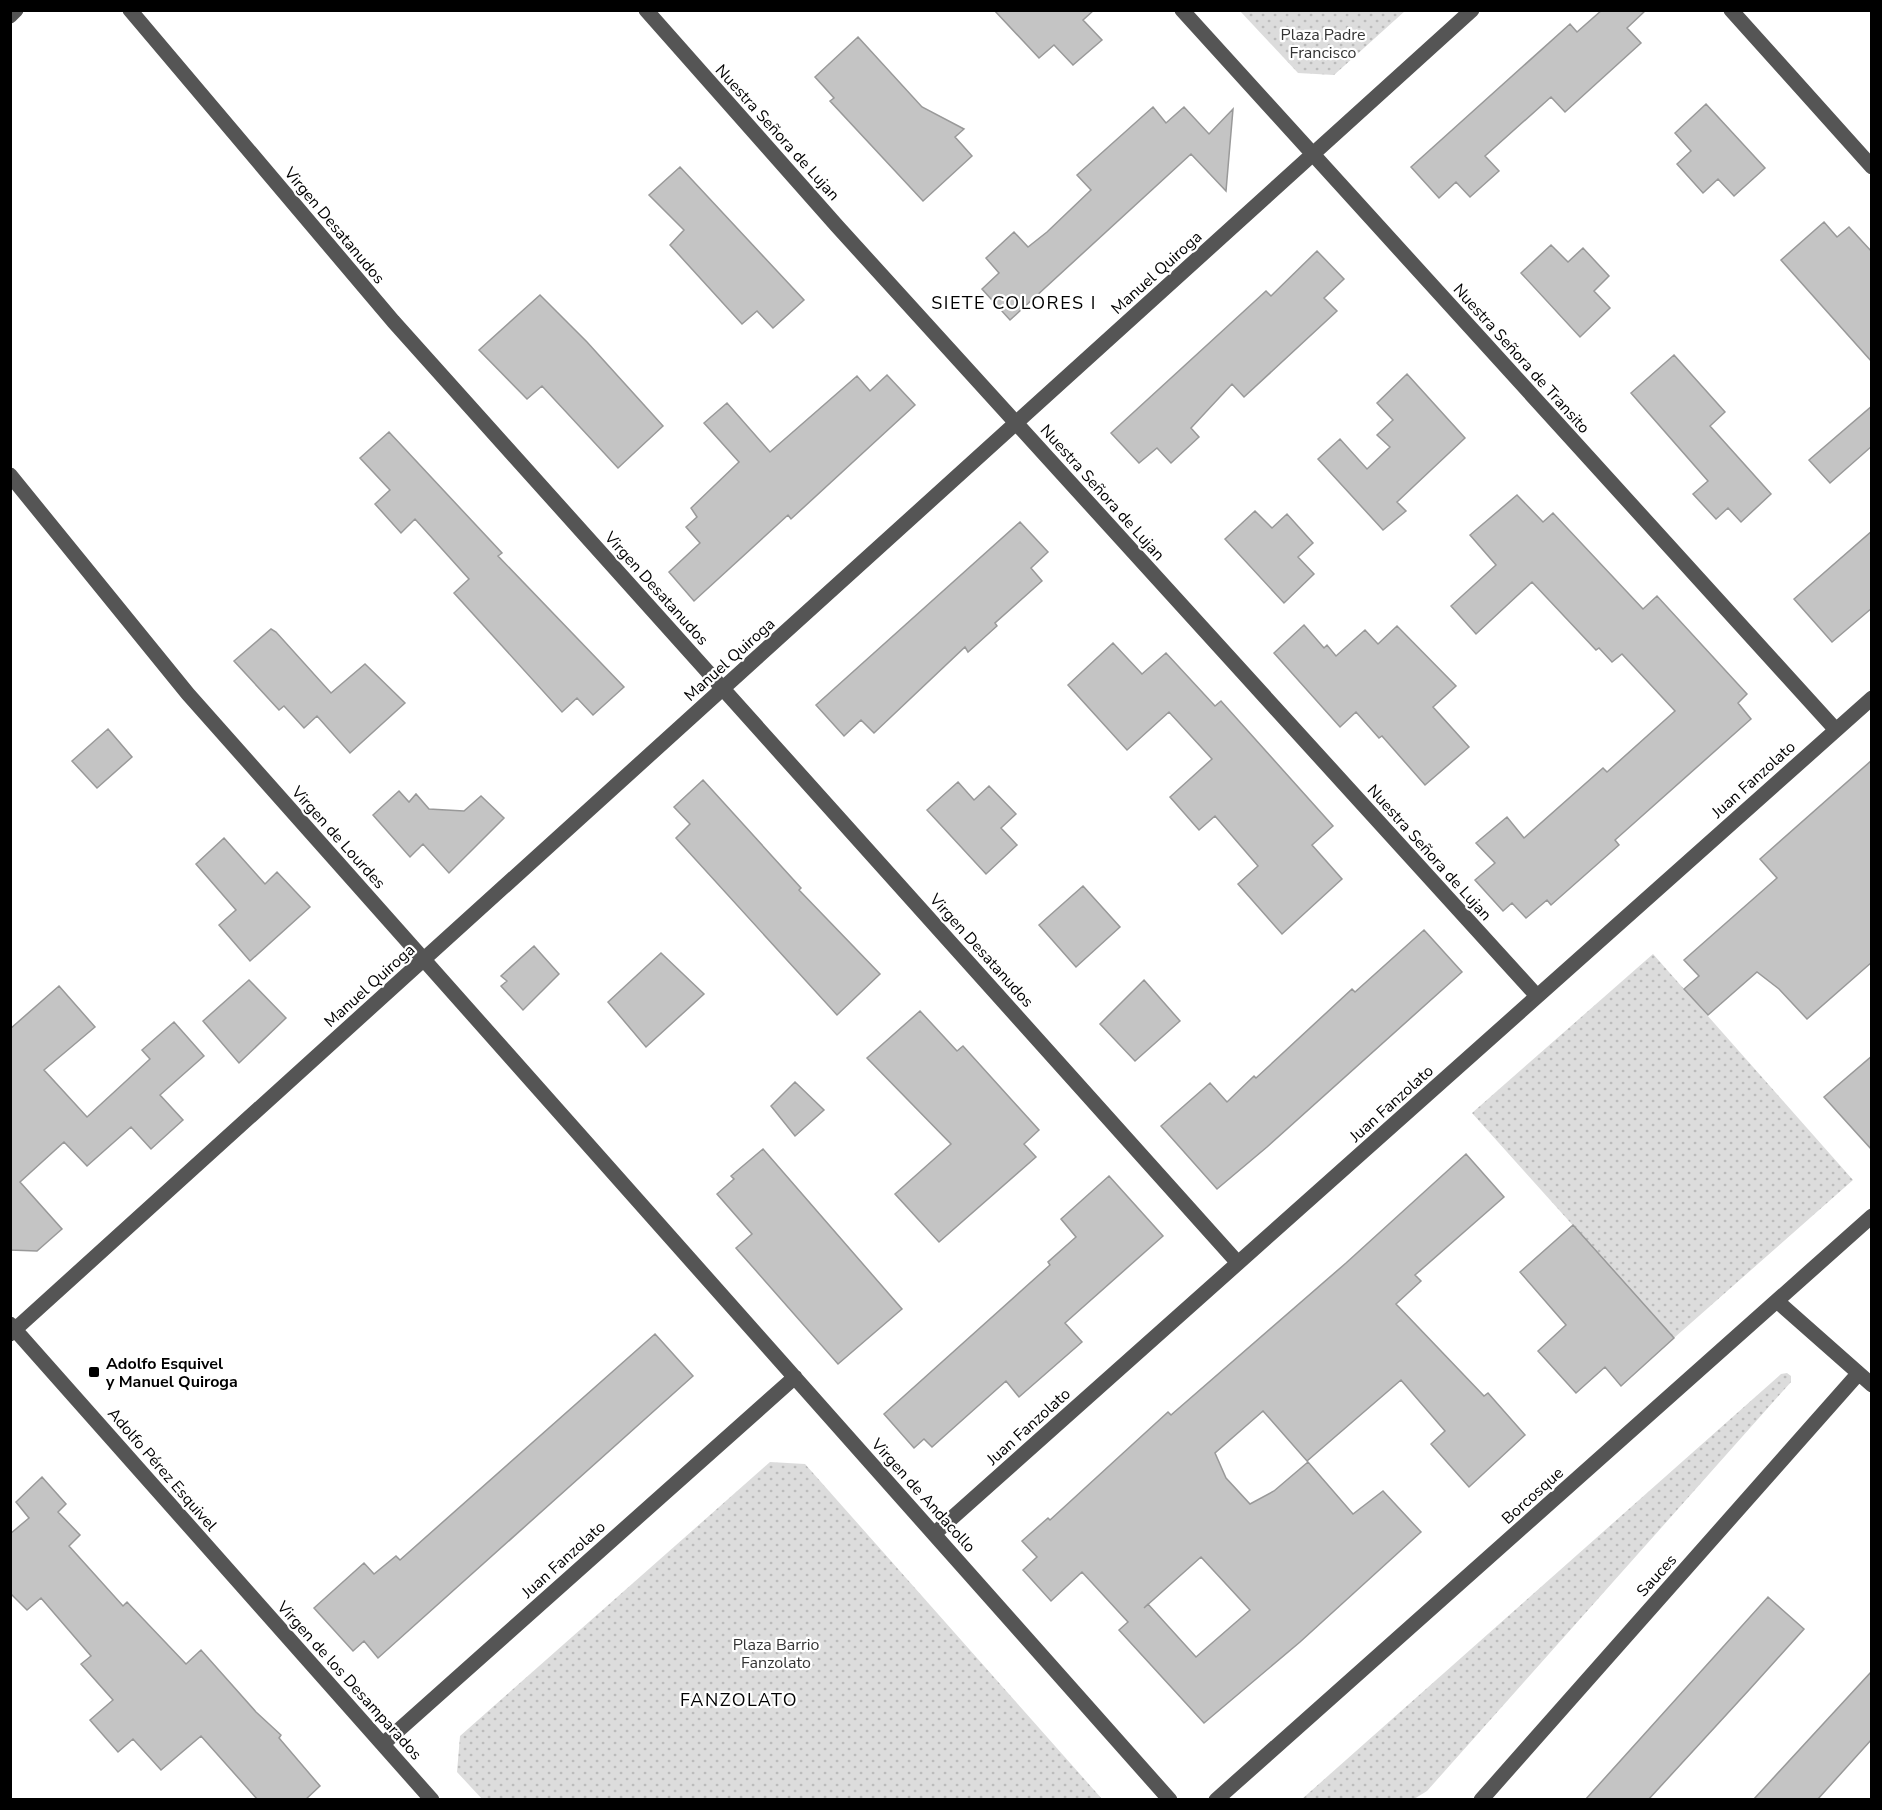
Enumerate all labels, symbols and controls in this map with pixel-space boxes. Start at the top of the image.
park label: Plaza Padre Francisco [1281,24,1365,64]
street label: Nuestra Señora de Lujan [710,60,844,205]
street label: Virgen Desatanudos [278,162,390,289]
street label: Manuel Quiroga [1107,226,1207,319]
street label: Nuestra Señora de Transito [1448,279,1595,438]
district label: SIETE COLORES I [931,291,1097,315]
street label: Nuestra Señora de Lujan [1035,420,1169,565]
street label: Virgen Desatanudos [599,526,713,650]
street label: Manuel Quiroga [680,613,780,706]
street label: Juan Fanzolato [1706,736,1800,824]
street label: Nuestra Señora de Lujan [1362,780,1496,925]
street label: Virgen de Lourdes [286,781,390,894]
street label: Virgen Desatanudos [924,888,1038,1012]
street label: Manuel Quiroga [320,939,420,1032]
street label: Juan Fanzolato [1344,1060,1438,1148]
place label: Adolfo Esquivel y Manuel Quiroga [105,1353,238,1393]
marker: Adolfo Esquivel y Manuel Quiroga [87,1365,101,1379]
street label: Juan Fanzolato [981,1383,1075,1471]
street label: Adolfo Pérez Esquivel [103,1403,222,1536]
street label: Virgen de Andacollo [865,1433,980,1557]
street label: Borcosque [1497,1462,1568,1529]
street label: Juan Fanzolato [516,1516,610,1604]
street label: Sauces [1632,1549,1682,1602]
street label: Virgen de los Desamparados [271,1596,427,1765]
park label: Plaza Barrio Fanzolato [733,1634,819,1674]
district label: FANZOLATO [680,1688,798,1712]

